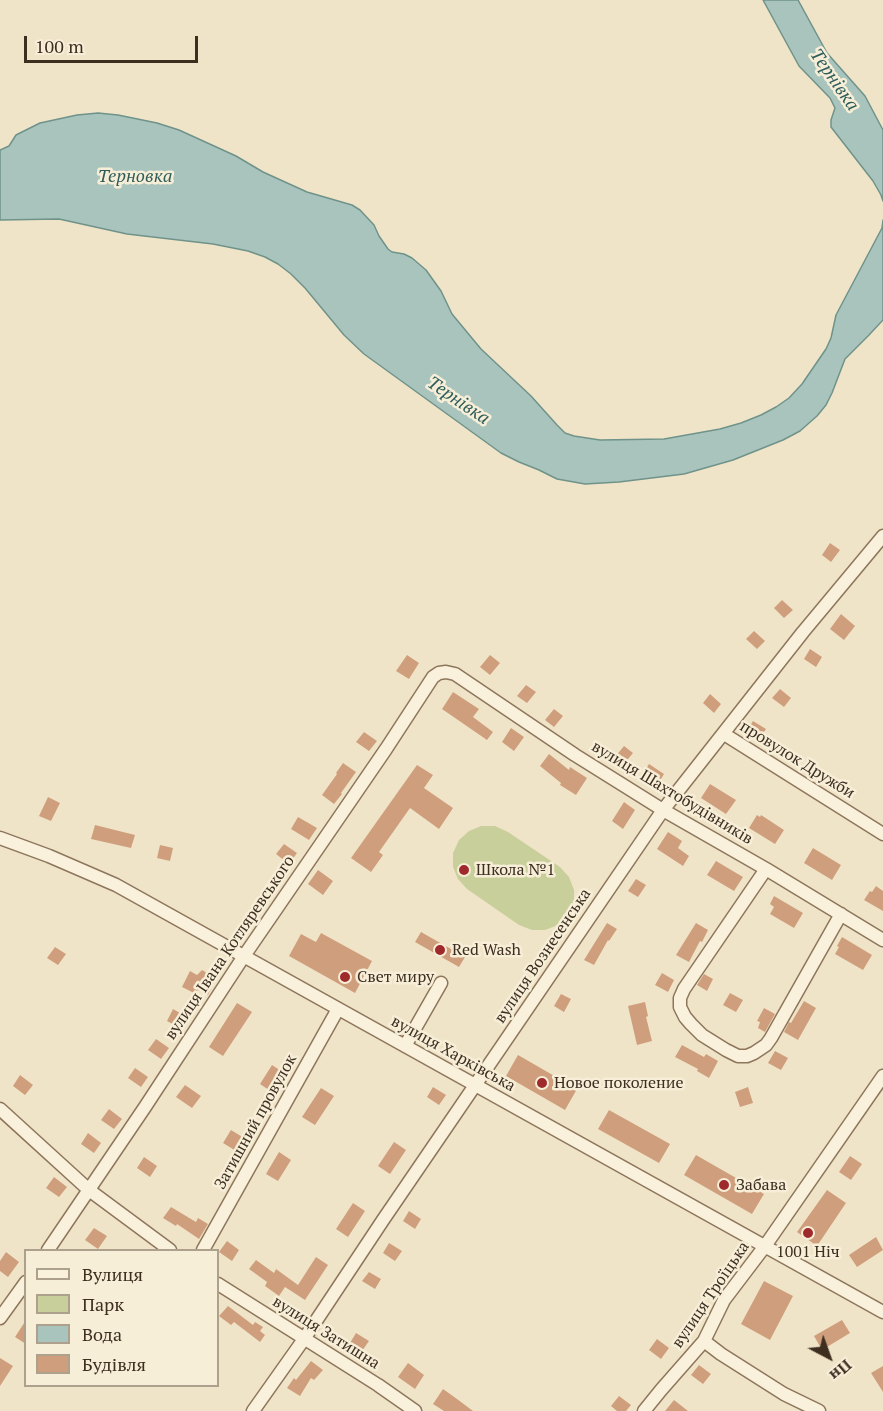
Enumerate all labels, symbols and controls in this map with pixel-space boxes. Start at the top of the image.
scale bar [27,24,201,62]
text: 100 m [35,34,84,58]
water label: Тернівка [805,45,863,115]
water label: Терновка [98,166,172,188]
water label: Тернівка [423,372,493,430]
street label: провулок Дружби [736,717,858,803]
street label: вулиця Шахтобудівників [588,737,756,849]
street label: вулиця Івана Котляревського [161,852,299,1044]
place label: Школа №1 [476,860,555,880]
marker: Школа №1 [457,863,471,877]
street label: вулиця Вознесенська [491,885,595,1027]
place label: Red Wash [452,940,521,960]
marker: Red Wash [433,943,447,957]
place label: Свет миру [357,967,434,987]
marker: Свет миру [338,970,352,984]
street label: вулиця Харківська [388,1012,518,1096]
street label: Затишний провулок [211,1051,301,1193]
place label: Новое поколение [554,1073,684,1093]
marker: Новое поколение [535,1076,549,1090]
place label: Забава [736,1175,786,1195]
marker: Забава [717,1178,731,1192]
marker: 1001 Ніч [801,1226,815,1240]
street label: вулиця Троїцька [668,1238,754,1352]
place label: 1001 Ніч [776,1242,840,1262]
legend [24,1249,219,1387]
text: Вулиця [82,1262,143,1286]
text: Парк [82,1292,124,1316]
street label: вулиця Затишна [269,1292,383,1374]
text: Вода [82,1322,122,1346]
north arrow [799,1327,859,1387]
text: Будівля [82,1352,146,1376]
text: Пн [825,1355,857,1386]

